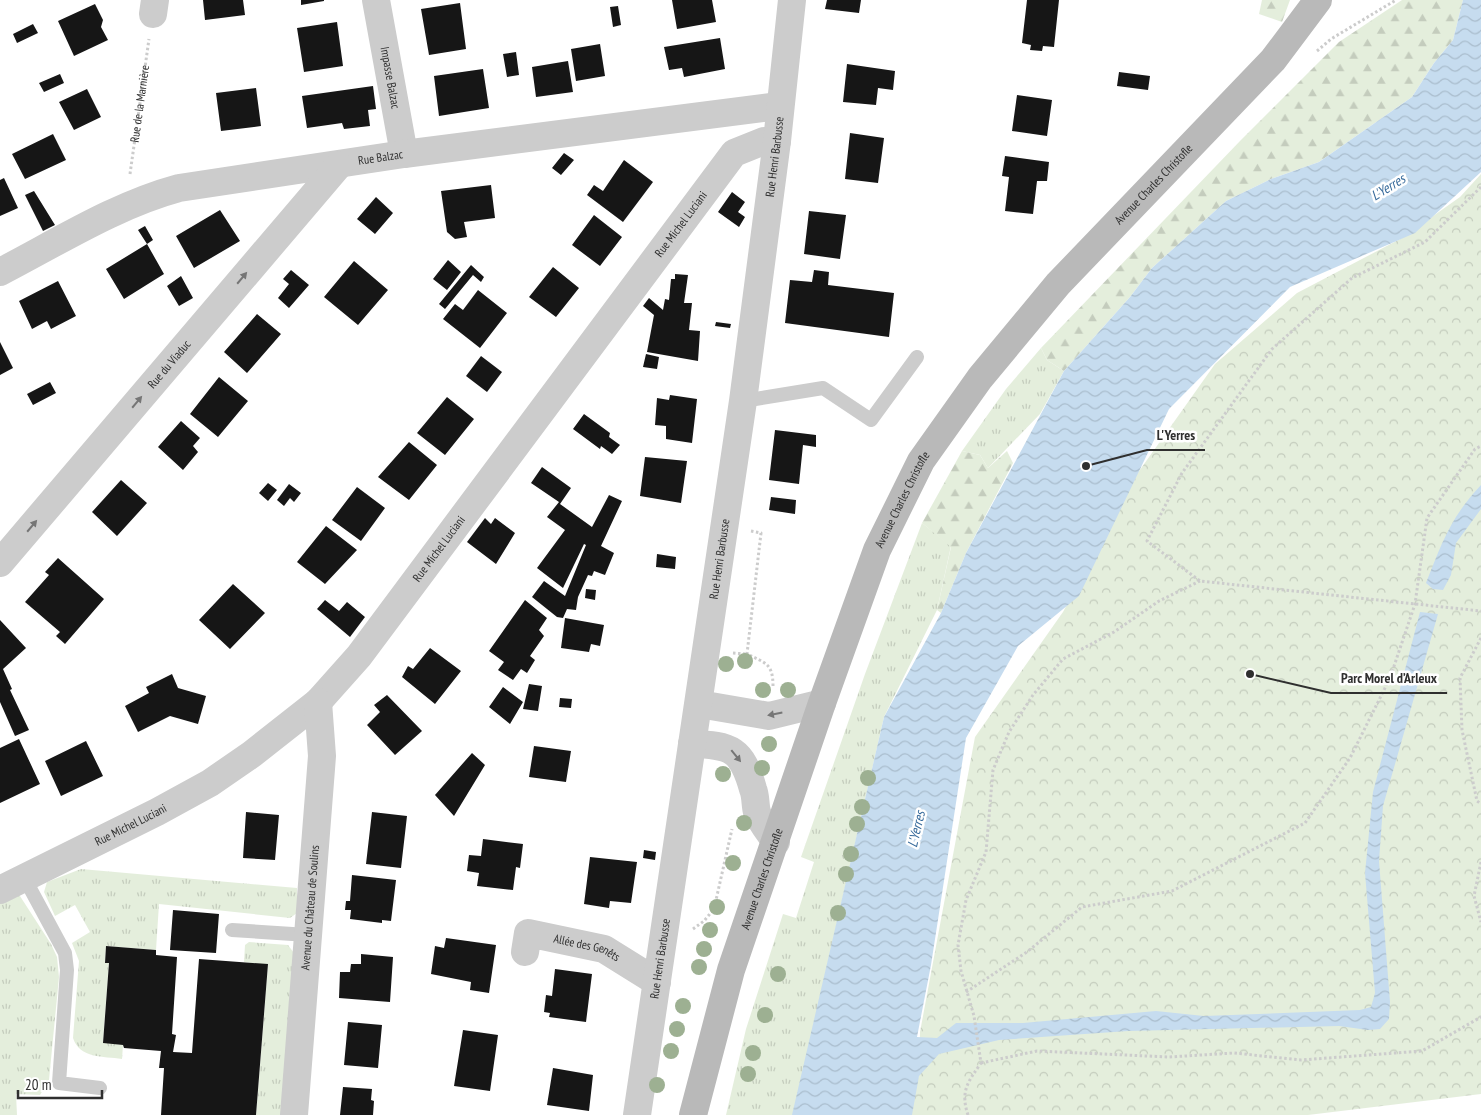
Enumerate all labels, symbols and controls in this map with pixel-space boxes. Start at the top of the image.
street label: Impasse Balzac [378,45,404,111]
street label: Rue de la Marnière [127,64,152,143]
street label: Rue Henri Barbusse [762,116,787,198]
street label: Avenue Charles Christofle [1111,141,1195,227]
street label: Rue Balzac [357,146,405,168]
water label: L'Yerres [1368,169,1409,204]
street label: Rue Michel Luciani [651,188,710,260]
one-way arrow [237,272,248,285]
street label: Rue du Viaduc [144,336,194,391]
one-way arrow [131,396,143,408]
callout: L'Yerres [1147,421,1205,450]
text: L'Yerres [1157,426,1195,444]
street label: Avenue Charles Christofle [871,448,933,550]
street label: Rue Michel Luciani [409,513,468,584]
street label: Rue Henri Barbusse [706,518,732,600]
one-way arrow [26,519,37,532]
callout: Parc Morel d’Arleux [1331,664,1447,693]
text: Parc Morel d’Arleux [1341,669,1438,687]
one-way arrow [767,710,783,718]
one-way arrow [731,750,742,763]
street label: Rue Michel Luciani [92,800,169,849]
water label: L'Yerres [903,808,929,849]
street label: Avenue Charles Christofle [737,826,786,931]
street label: Avenue du Château de Soulins [297,845,322,971]
street label: Rue Henri Barbusse [646,917,673,1000]
street label: Allée des Genêts [552,931,623,964]
scale bar [18,1068,101,1100]
text: 20 m [25,1075,51,1094]

